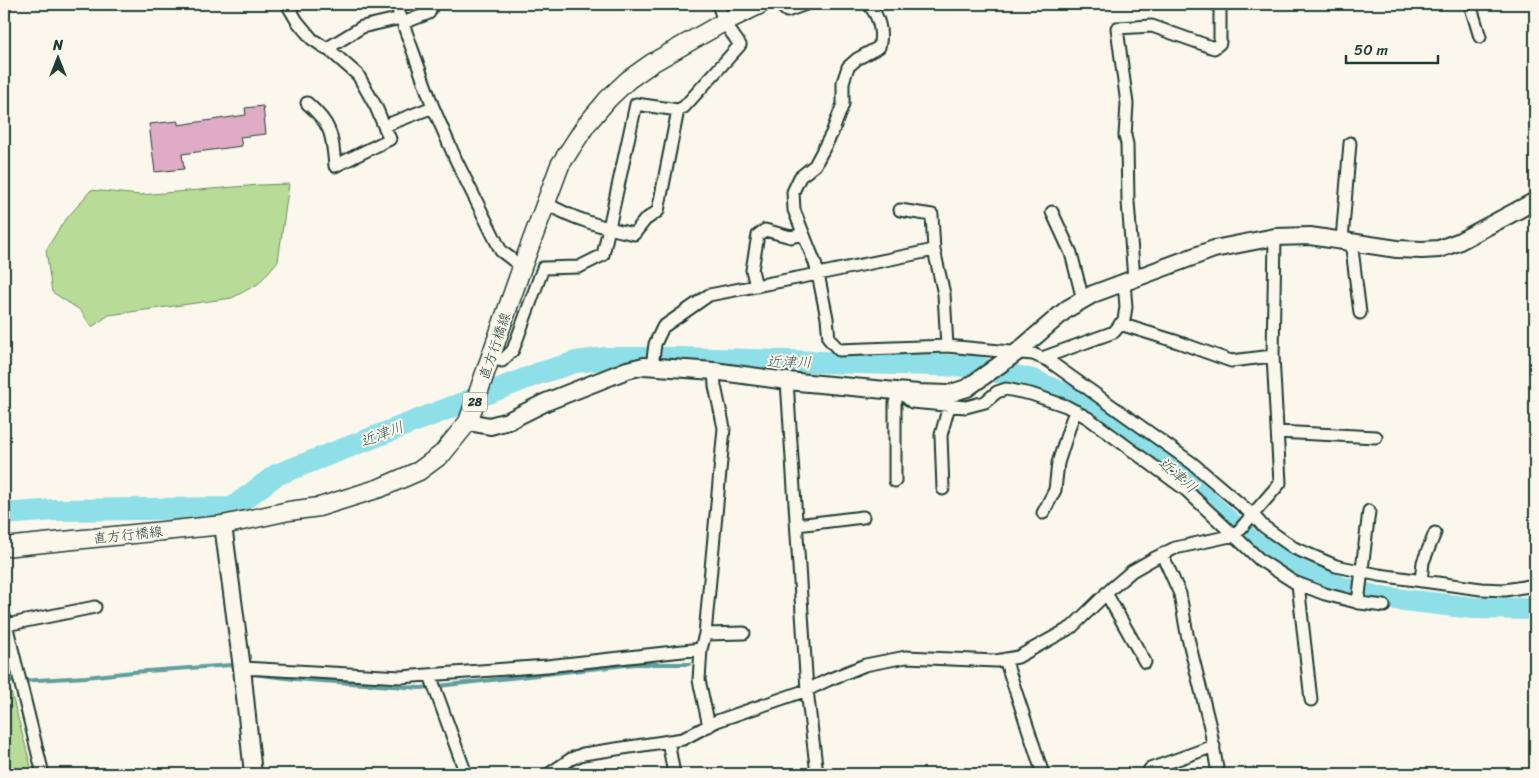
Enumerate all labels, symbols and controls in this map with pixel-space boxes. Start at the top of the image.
north arrow [32,32,82,82]
scale bar [1346,32,1439,64]
text: N [52,33,63,58]
text: 50 m [1354,37,1389,63]
street label: 直方行橋線 [472,309,518,383]
water label: 近津川 [766,349,812,375]
road number: 28 [462,392,488,412]
water label: 近津川 [356,414,408,454]
water label: 近津川 [1152,450,1204,500]
street label: 直方行橋線 [92,519,164,551]

